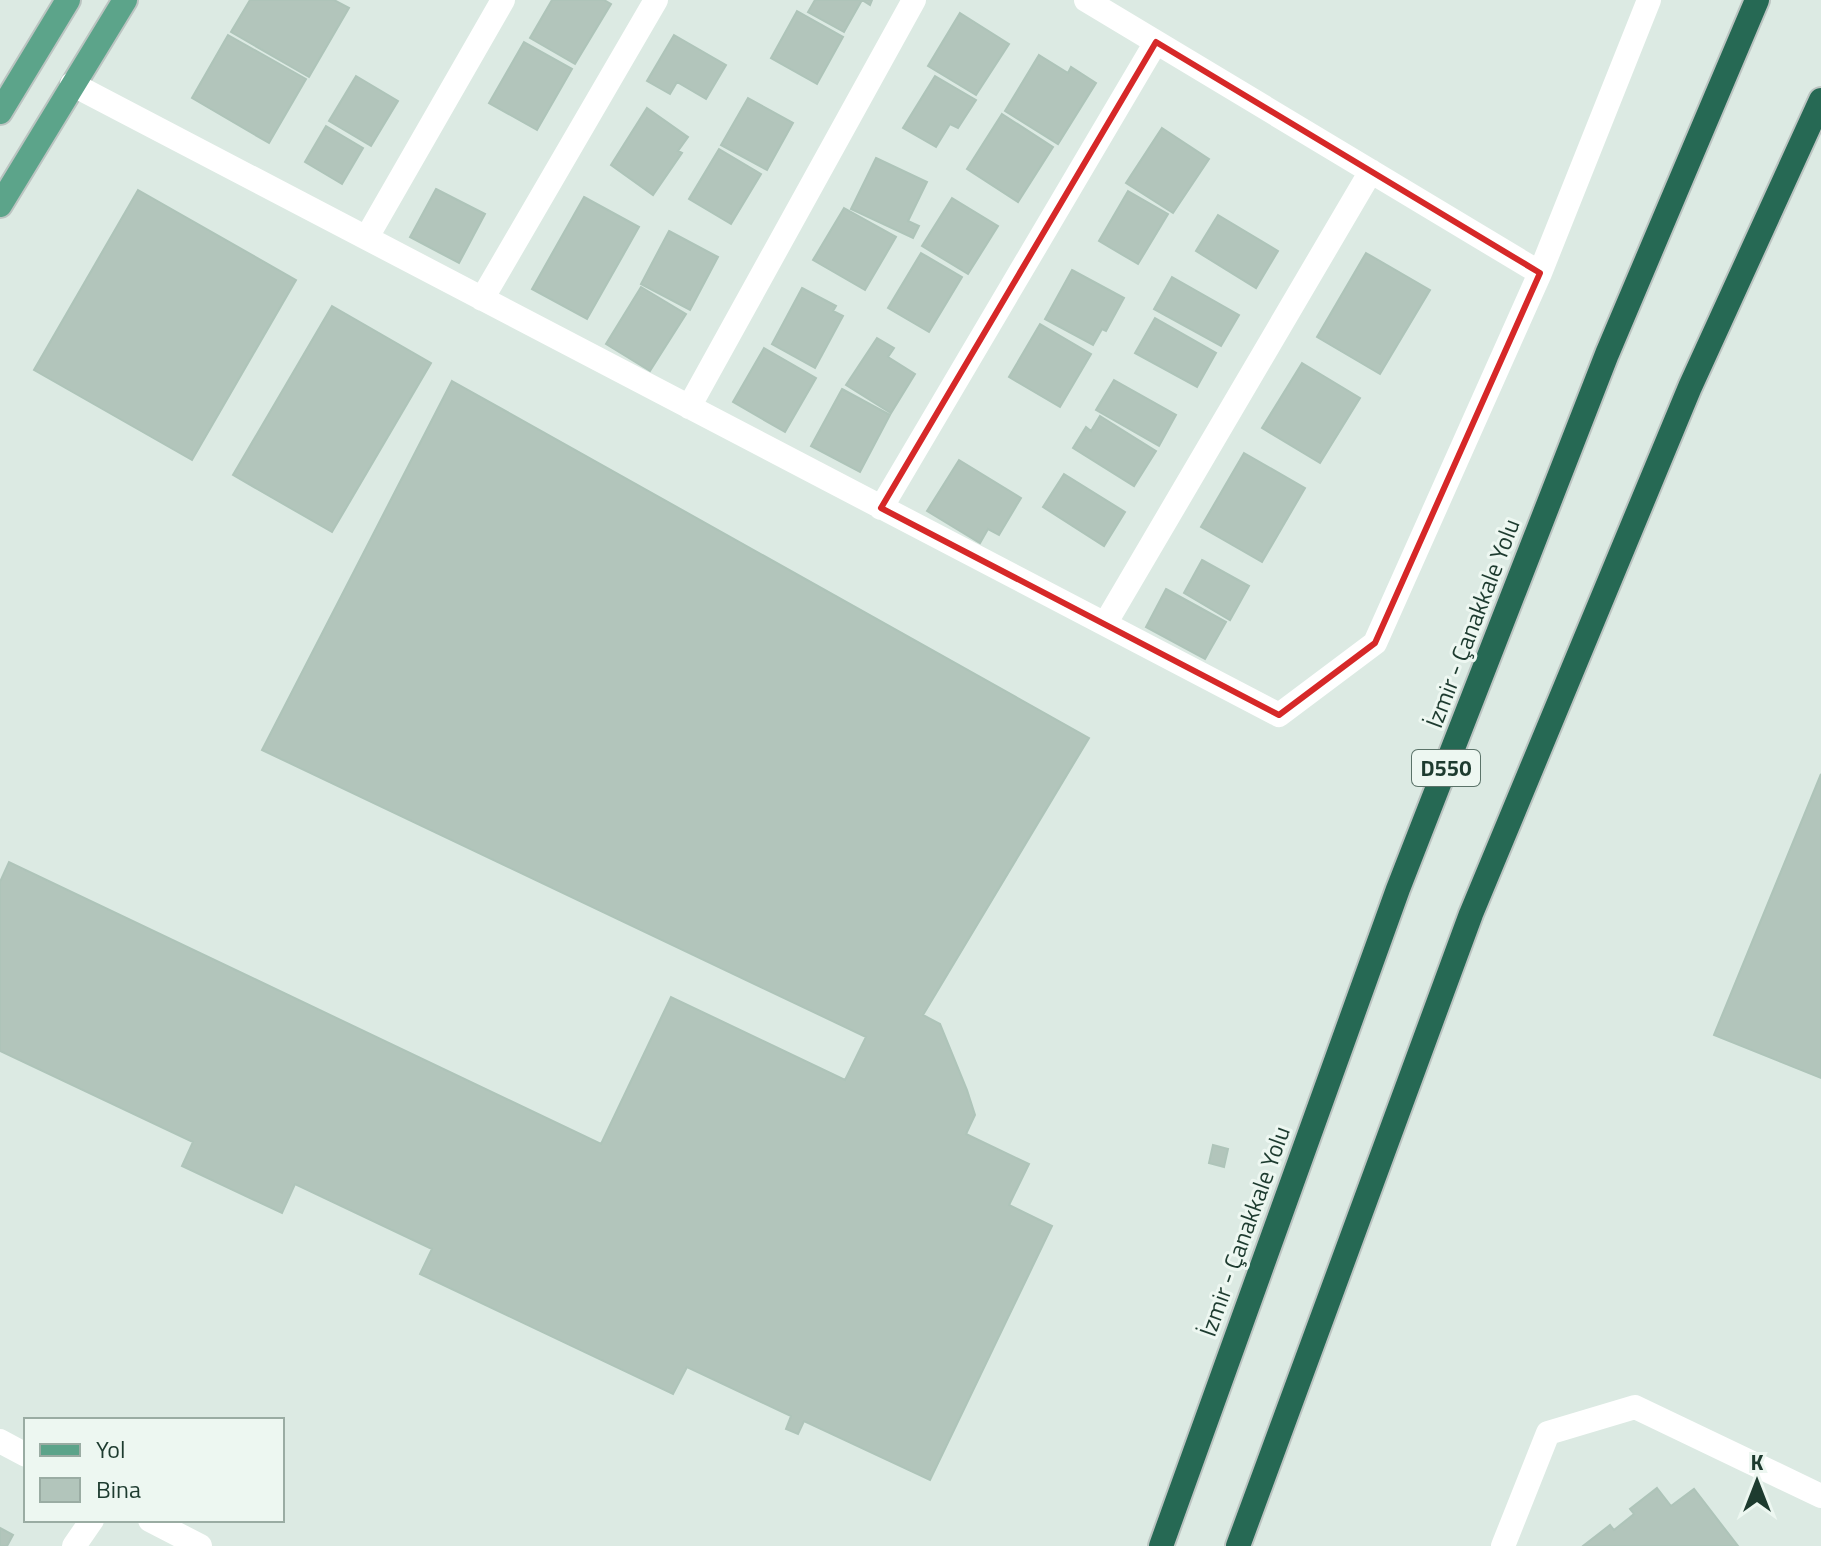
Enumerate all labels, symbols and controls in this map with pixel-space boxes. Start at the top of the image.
street label: İzmir - Çanakkale Yolu [1415,513,1529,733]
road number: D550 [1412,750,1480,786]
street label: İzmir - Çanakkale Yolu [1189,1121,1299,1341]
legend [24,1418,284,1522]
text: Yol [96,1431,125,1467]
north arrow [1717,1442,1797,1522]
text: K [1750,1445,1764,1479]
text: Bina [96,1471,141,1507]

